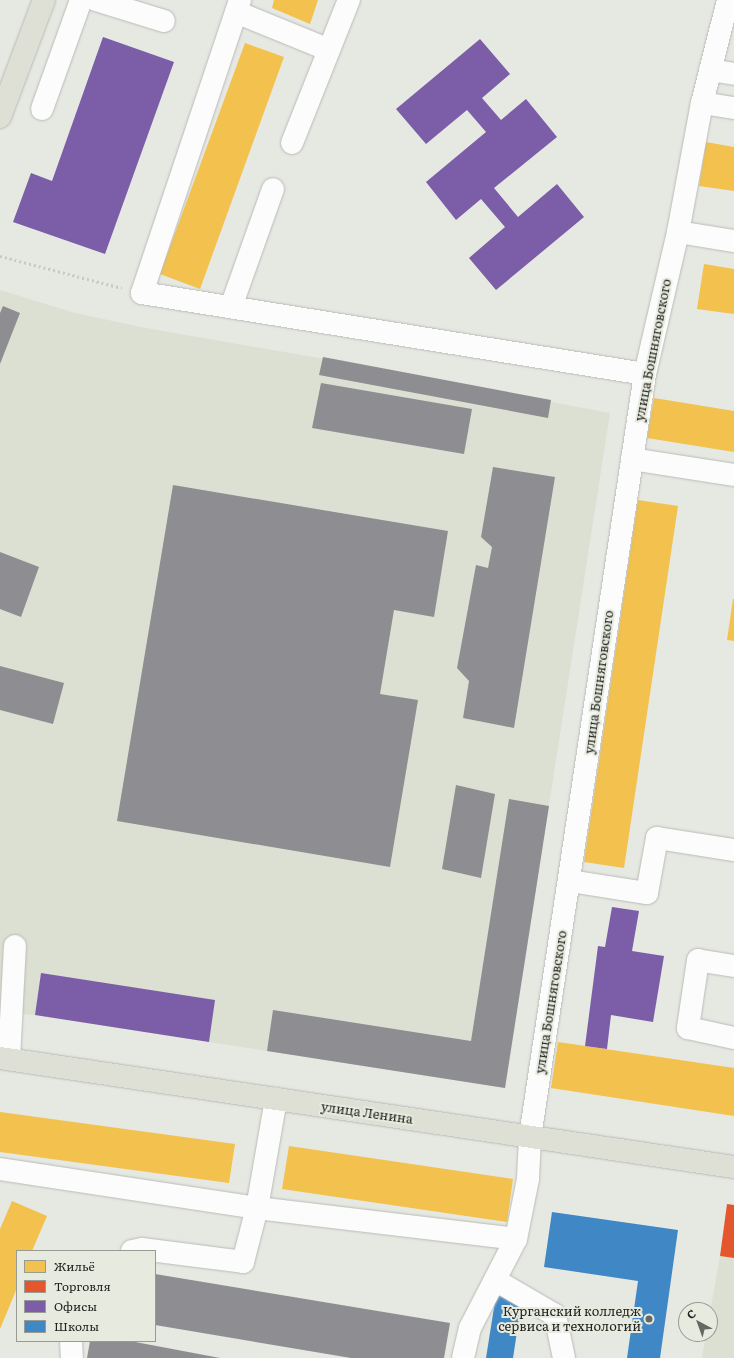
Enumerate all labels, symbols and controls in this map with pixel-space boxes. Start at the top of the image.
street label: улица Бошняговского [632,277,674,423]
street label: улица Бошняговского [581,609,617,755]
street label: улица Бошняговского [532,929,570,1075]
street label: улица Ленина [320,1099,414,1127]
legend [16,1250,156,1342]
text: Жильё [54,1257,95,1275]
text: Торговля [54,1277,111,1295]
text: Офисы [54,1297,97,1315]
north arrow [678,1302,718,1342]
place label: Курганский колледж сервиса и технологий [498,1304,641,1335]
text: С [683,1305,699,1322]
marker: Курганский колледж сервиса и технологий [644,1314,654,1324]
text: Школы [54,1317,99,1335]

